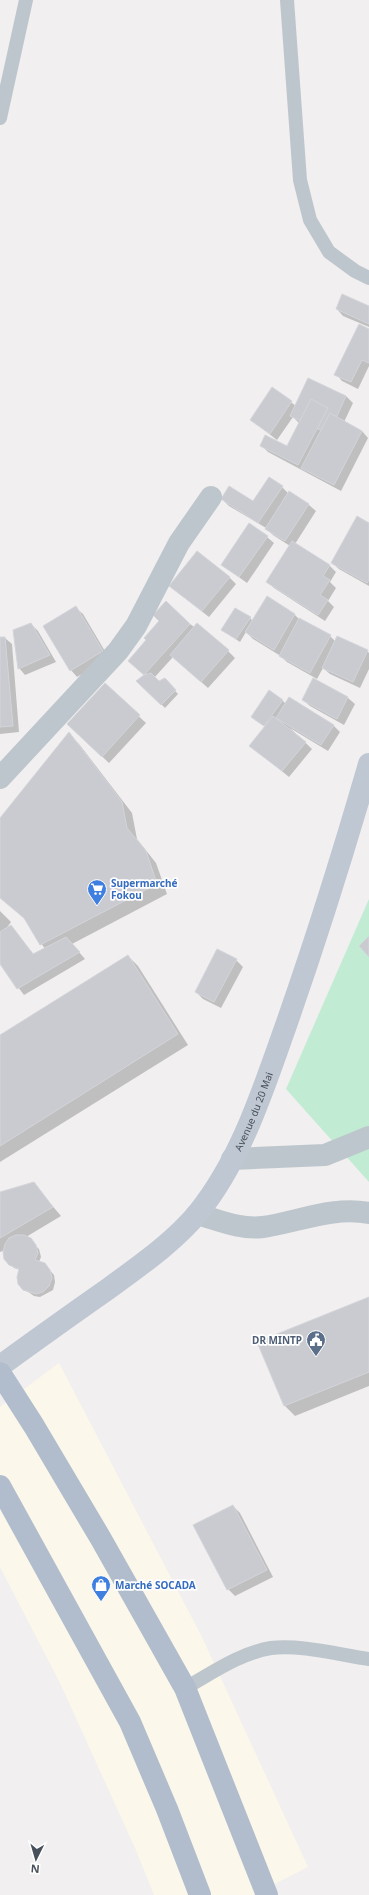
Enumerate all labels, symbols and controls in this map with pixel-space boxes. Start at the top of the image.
place label: Supermarché Fokou [111,876,177,902]
supermarket icon: Supermarché Fokou [86,878,108,906]
street label: Avenue du 20 Mai [231,1070,276,1153]
public building icon: DR MINTP [305,1329,327,1357]
place label: DR MINTP [252,1333,302,1347]
shop icon: Marché SOCADA [90,1574,112,1602]
place label: Marché SOCADA [115,1578,196,1592]
north arrow [16,1839,56,1879]
text: N [30,1862,40,1877]

